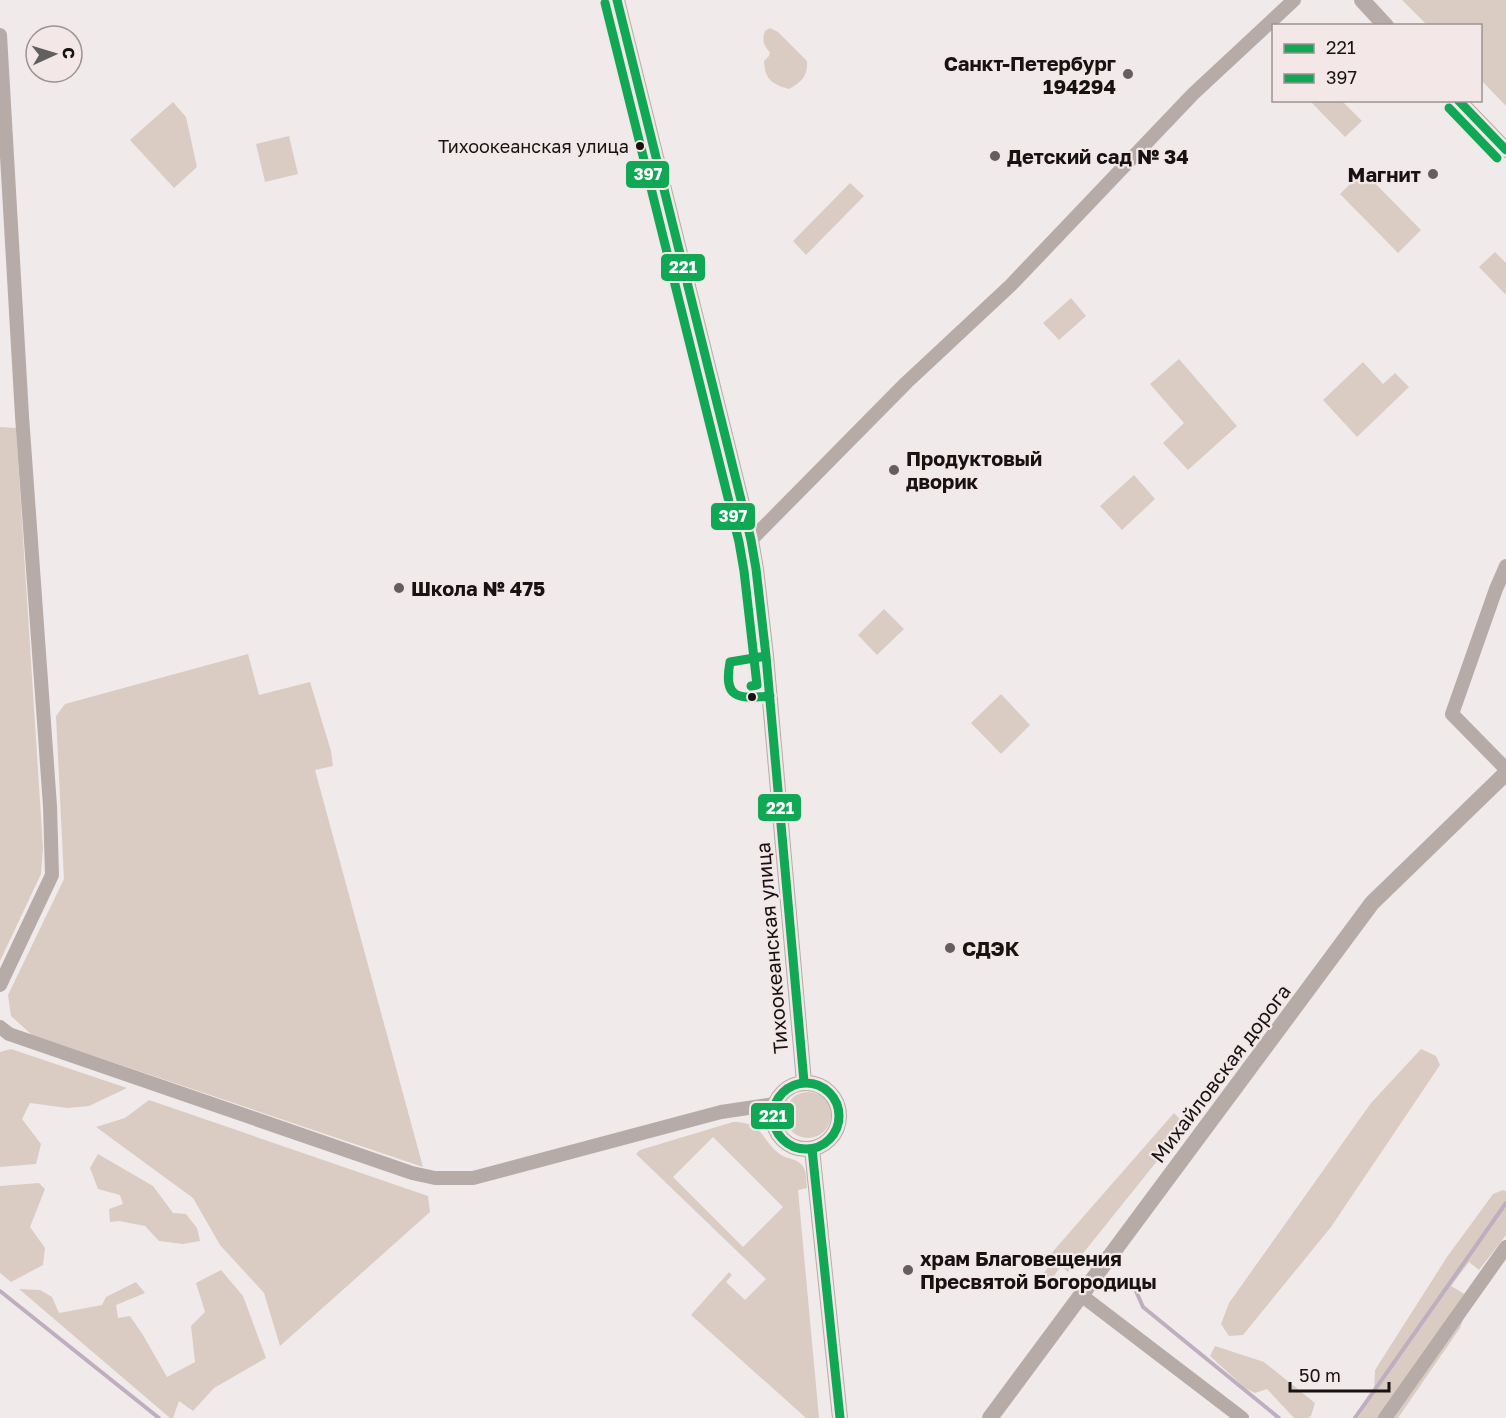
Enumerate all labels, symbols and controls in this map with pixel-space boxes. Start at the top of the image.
north arrow [24,24,84,84]
legend [1272,24,1482,102]
text: 221 [1326,36,1356,58]
text: С [59,47,79,59]
place label: Санкт-Петербург 194294 [944,51,1116,98]
text: 397 [1326,66,1357,88]
marker: Санкт-Петербург 194294 [1121,67,1135,81]
place label: Тихоокеанская улица [438,135,629,157]
marker: Тихоокеанская улица [634,140,646,152]
place label: Детский сад № 34 [1007,144,1189,168]
marker: Детский сад № 34 [988,149,1002,163]
line badge: 397 [625,160,670,189]
place label: Магнит [1348,162,1421,186]
text: 397 [634,164,663,184]
marker: Магнит [1426,167,1440,181]
line badge: 221 [660,253,706,282]
text: 221 [669,257,697,277]
place label: Продуктовый дворик [906,446,1042,493]
marker: Продуктовый дворик [887,463,901,477]
line badge: 397 [710,502,756,531]
text: 397 [719,506,748,526]
place label: Школа № 475 [411,576,545,600]
marker: Школа № 475 [392,581,406,595]
unlabelled marker [746,691,758,703]
line badge: 221 [757,793,802,822]
text: 221 [766,798,794,818]
street label: Тихоокеанская улица [750,841,792,1055]
place label: СДЭК [962,936,1020,960]
marker: СДЭК [943,941,957,955]
street label: Михайловская дорога [1145,979,1295,1167]
line badge: 221 [750,1102,795,1130]
text: 221 [759,1106,787,1126]
place label: храм Благовещения Пресвятой Богородицы [920,1246,1157,1293]
marker: храм Благовещения Пресвятой Богородицы [901,1263,915,1277]
scale bar [1290,1355,1389,1393]
text: 50 m [1299,1364,1341,1386]

